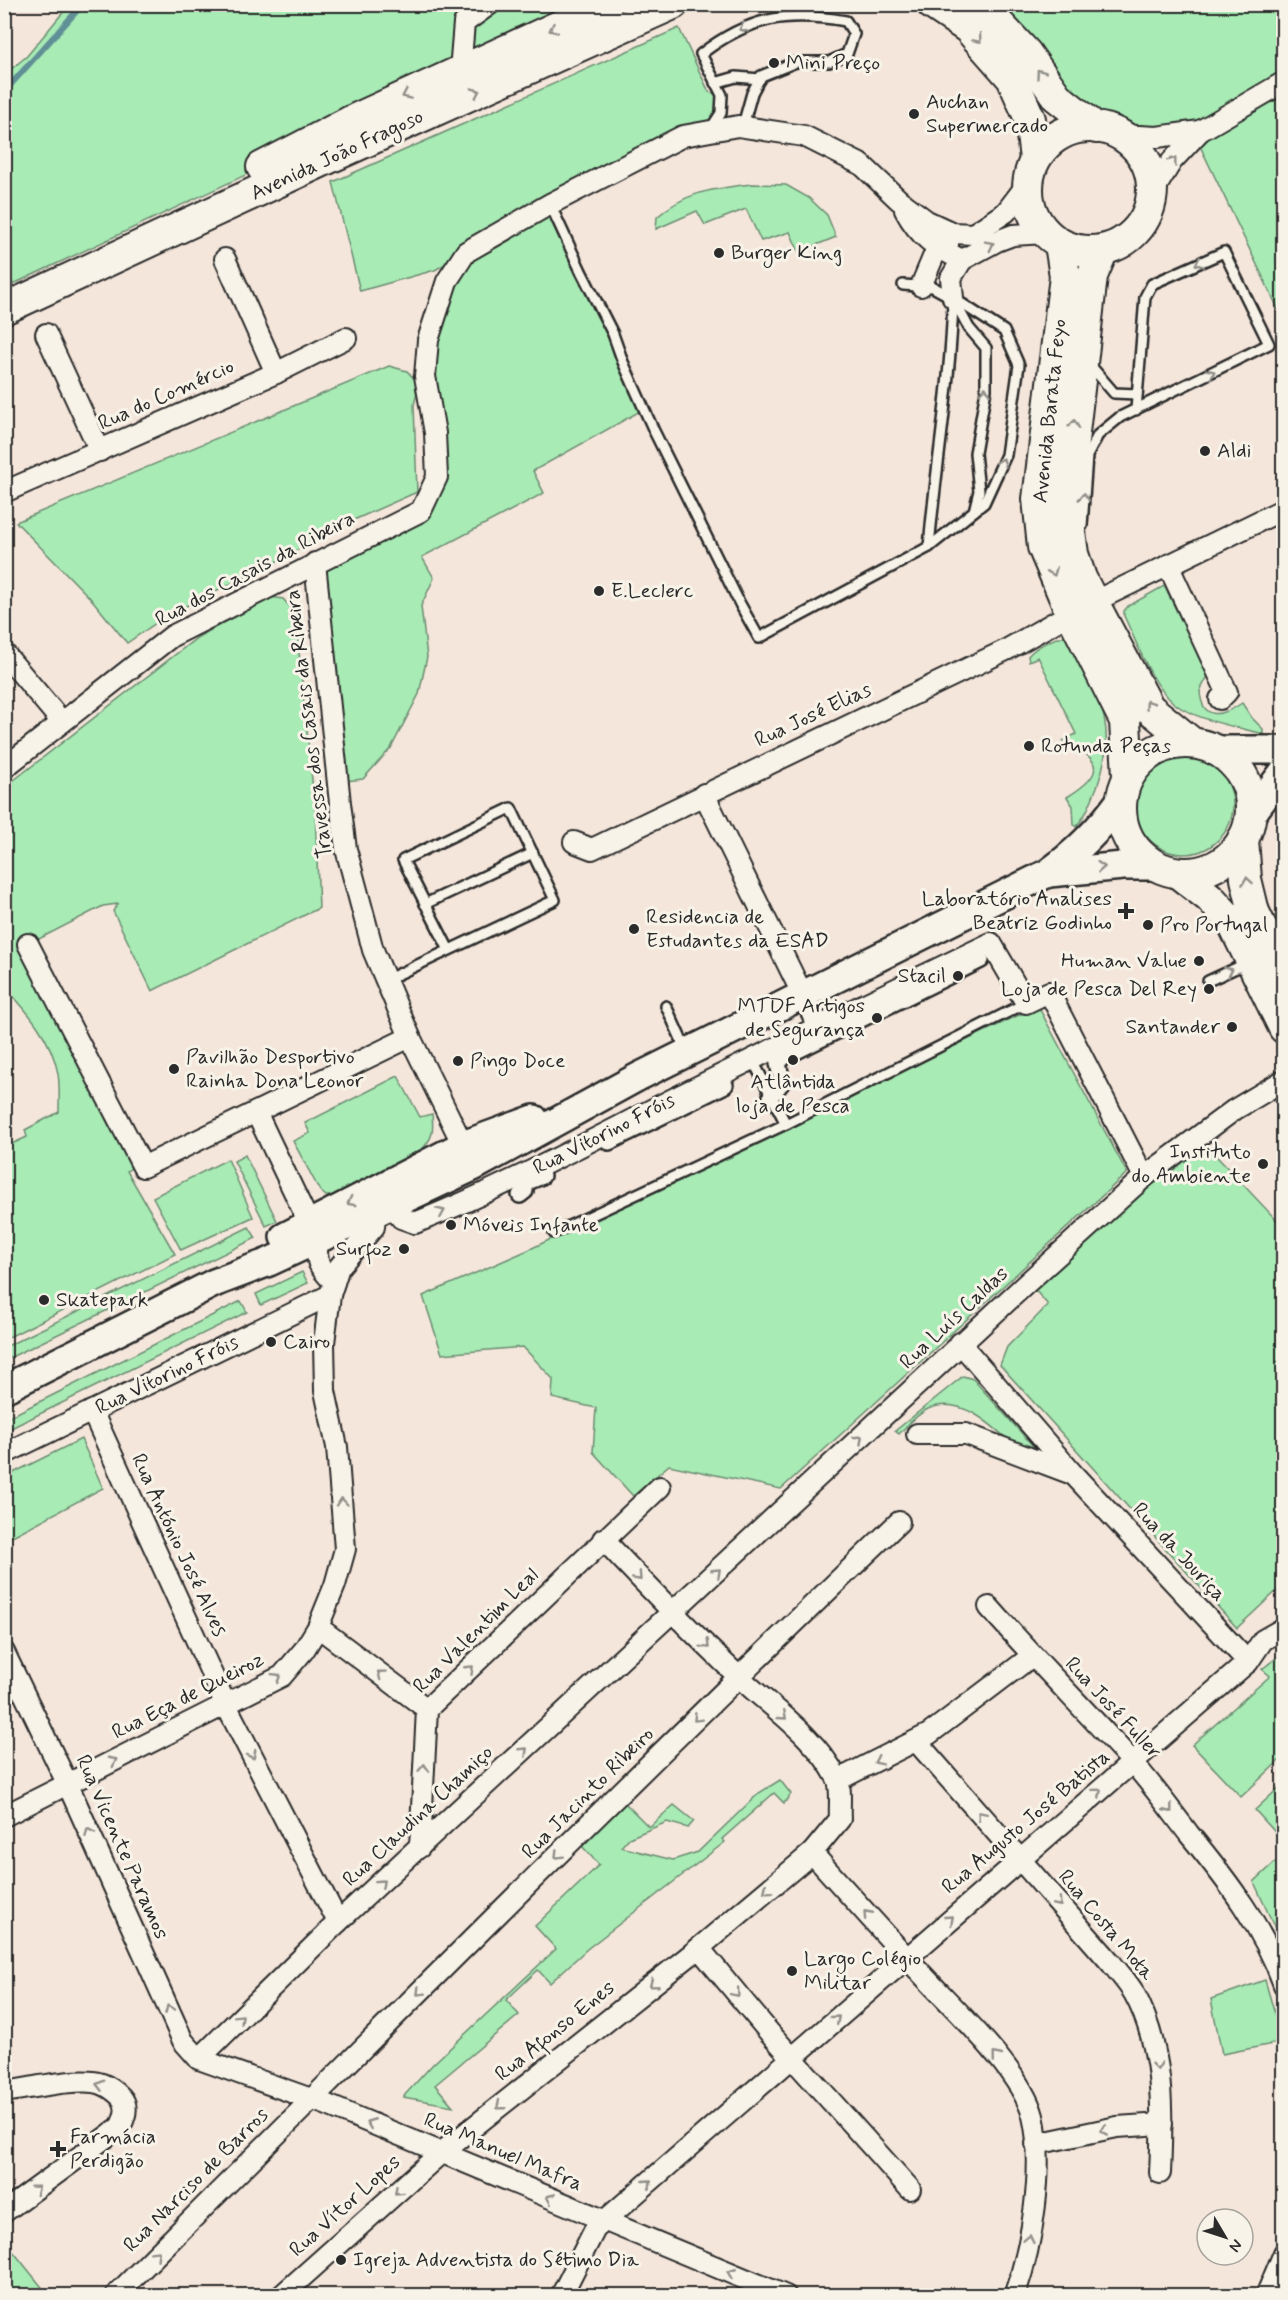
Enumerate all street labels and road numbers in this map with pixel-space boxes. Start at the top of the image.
street label: Avenida João Fragoso [246,103,429,208]
street label: Avenida Barata Feyo [1026,318,1074,504]
street label: Rua do Comércio [94,352,238,438]
street label: Rua dos Casais da Ribeira [150,504,360,634]
street label: Travessa dos Casais da Ribeira [279,588,339,860]
street label: Rua José Elias [750,676,876,754]
street label: Rua Vitorino Fróis [528,1086,680,1182]
street label: Rua Luís Caldas [893,1260,1015,1376]
street label: Rua Vitorino Fróis [91,1328,243,1422]
street label: Rua António José Alves [124,1449,234,1641]
street label: Rua da Jouriça [1126,1496,1232,1608]
street label: Rua Valentim Leal [407,1562,545,1700]
street label: Rua Eça de Queiroz [107,1646,269,1746]
street label: Rua José Fuller [1058,1651,1168,1765]
street label: Rua Jacinto Ribeiro [516,1721,660,1865]
street label: Rua Claudina Chamiço [337,1739,499,1893]
street label: Rua Augusto José Batista [936,1743,1116,1901]
street label: Rua Vicente Paramos [69,1750,175,1944]
street label: Rua Costa Mota [1051,1864,1161,1987]
street label: Rua Afonso Enes [489,1974,622,2090]
street label: Rua Narciso de Barros [117,2101,275,2259]
street label: Rua Manuel Mafra [419,2106,587,2198]
street label: Rua Vítor Lopes [283,2148,407,2264]

